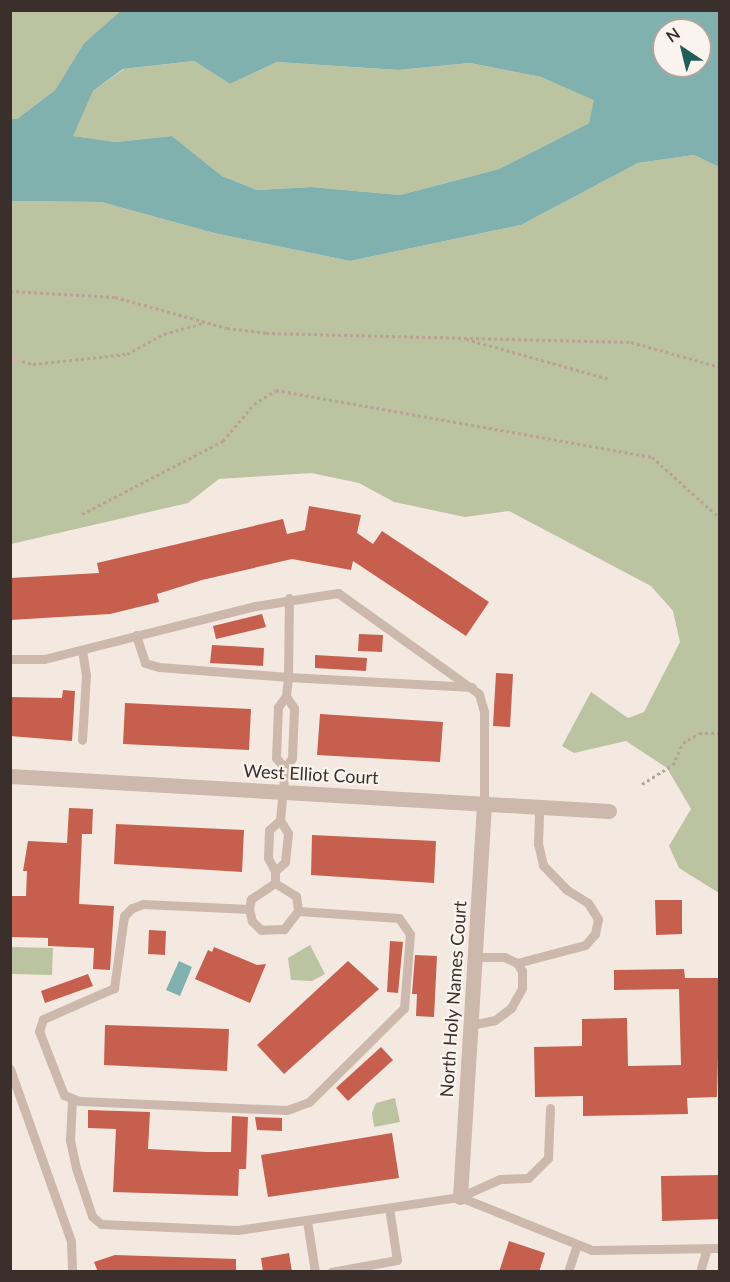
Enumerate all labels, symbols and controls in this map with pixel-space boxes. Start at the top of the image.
north arrow [652,18,712,78]
text: N [662,23,683,46]
street label: West Elliot Court [243,760,379,788]
street label: North Holy Names Court [435,900,471,1098]

